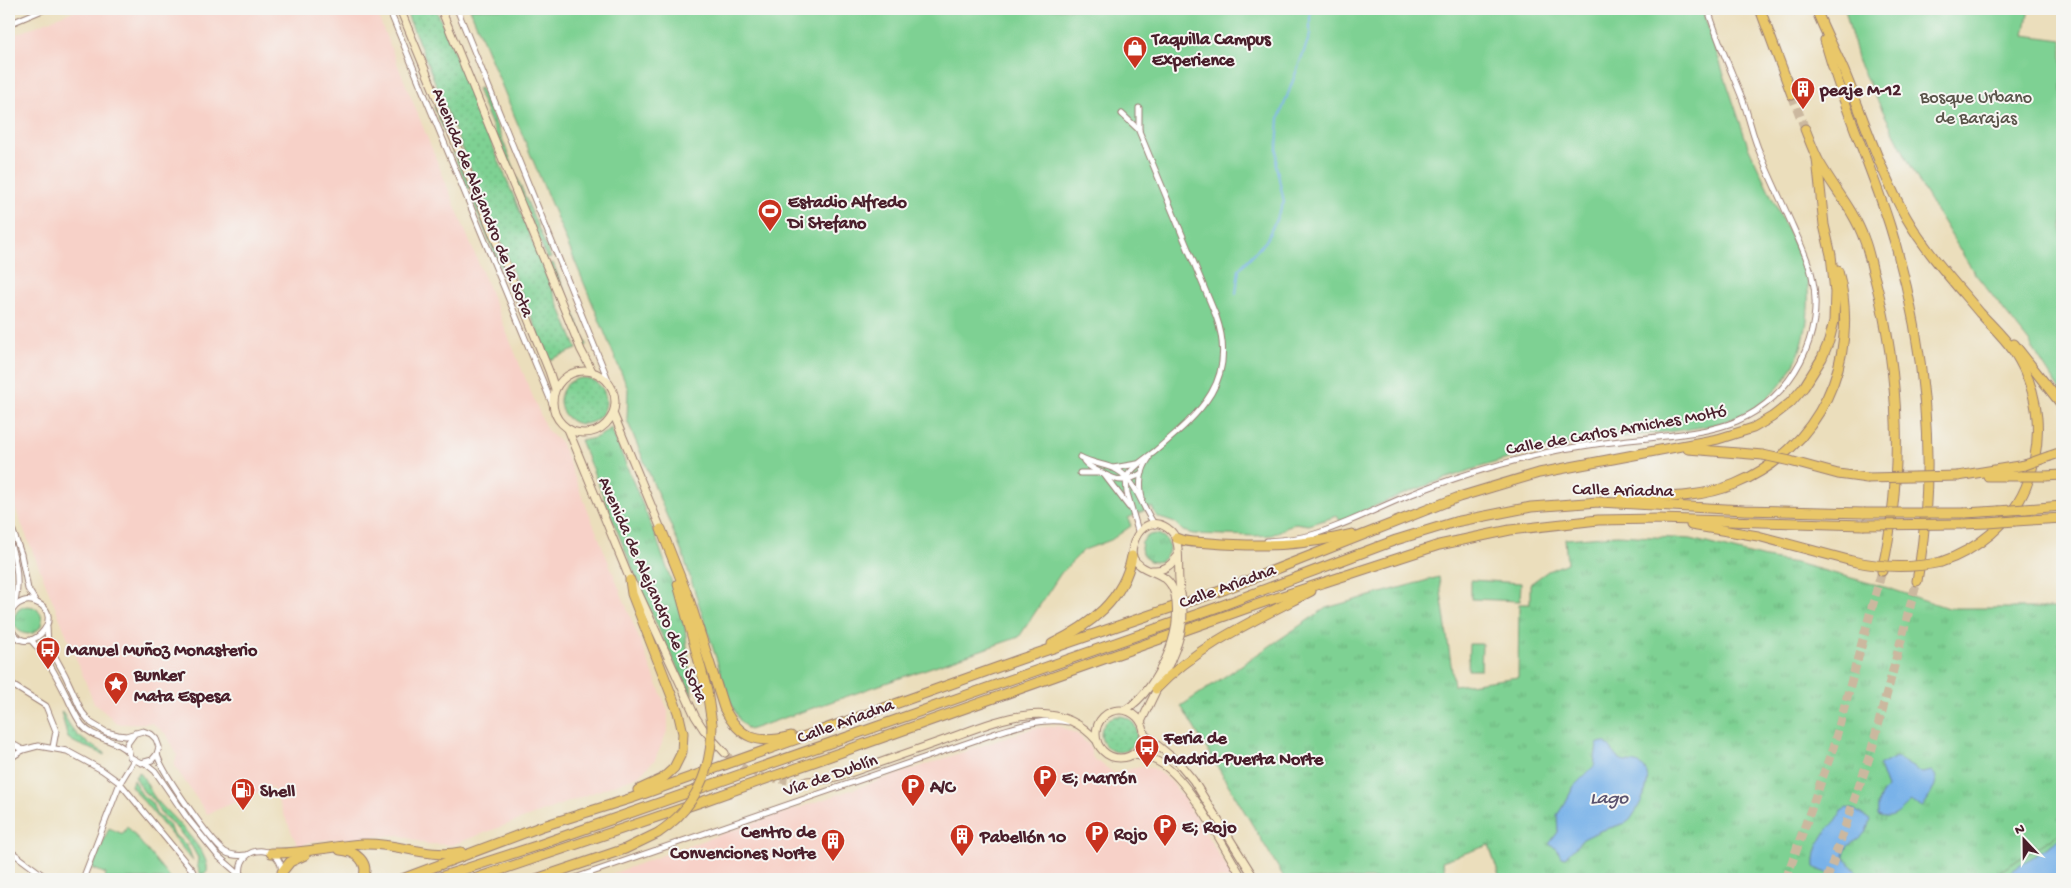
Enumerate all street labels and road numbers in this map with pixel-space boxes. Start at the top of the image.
street label: Avenida de Alejandro de la Sota [426,86,538,321]
street label: Calle de Carlos Arniches Moltó [1505,402,1728,461]
street label: Avenida de Alejandro de la Sota [592,474,711,707]
street label: Calle Ariadna [1572,480,1675,503]
street label: Calle Ariadna [1177,560,1280,615]
street label: Calle Ariadna [795,695,898,750]
street label: Vía de Dublín [780,750,881,803]

